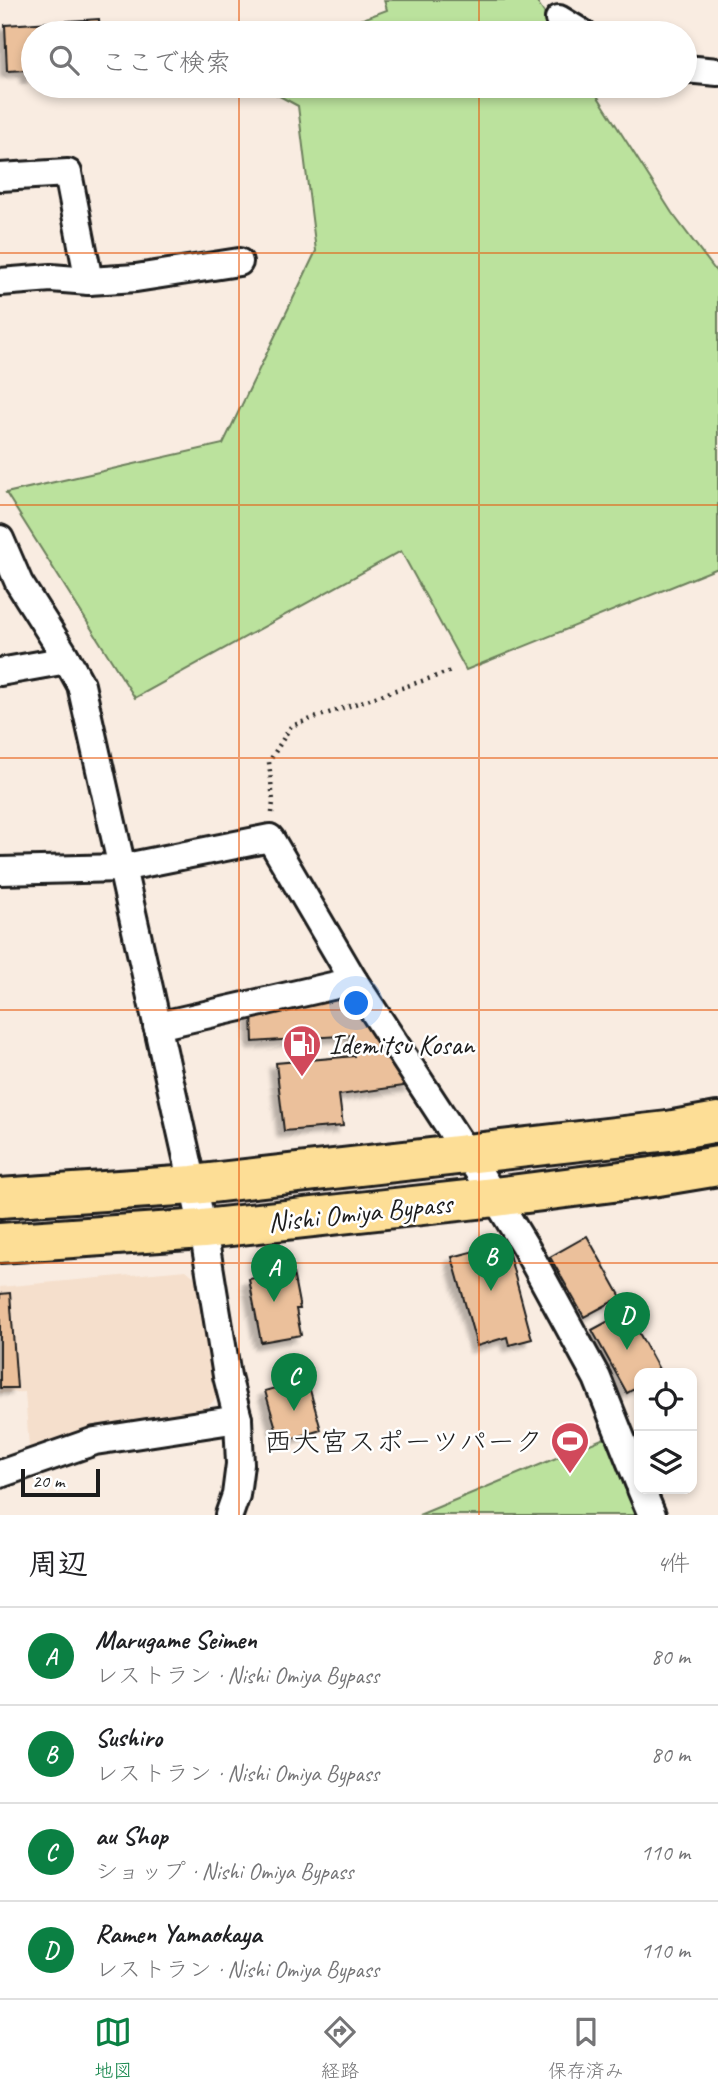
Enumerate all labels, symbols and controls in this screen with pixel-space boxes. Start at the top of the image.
search box [21,21,697,98]
icon: search [45,41,83,79]
text: ここで検索 [101,46,231,79]
your location [339,986,373,1020]
fuel station icon: Idemitsu Kosan [281,1023,323,1078]
place label: Idemitsu Kosan [329,1027,476,1062]
street label: Nishi Omiya Bypass [266,1185,456,1240]
pin: B [468,1233,514,1291]
pin: A [251,1244,297,1302]
pin: D [604,1292,650,1350]
pin: C [271,1353,317,1411]
map controls [634,1368,697,1494]
button: locate [634,1368,697,1431]
sports icon: 西大宮スポーツパーク [549,1420,591,1475]
place label: 西大宮スポーツパーク [264,1424,543,1459]
button: layers [634,1431,697,1494]
scale bar [21,1466,100,1498]
text: 20 m [32,1469,64,1493]
text: 周辺 [28,1545,88,1583]
text: 4件 [657,1549,690,1578]
text: Marugame Seimen [95,1623,257,1656]
text: A [45,1642,57,1671]
text: 80 m [651,1642,690,1671]
text: レストラン · Nishi Omiya Bypass [95,1661,379,1690]
text: Sushiro [95,1721,162,1754]
text: B [45,1740,57,1769]
text: 80 m [651,1740,690,1769]
text: レストラン · Nishi Omiya Bypass [95,1759,379,1788]
text: au Shop [95,1819,167,1852]
text: C [46,1838,56,1867]
text: 110 m [641,1838,690,1867]
text: ショップ · Nishi Omiya Bypass [95,1857,353,1886]
text: Ramen Yamaokaya [95,1917,262,1950]
text: D [44,1936,58,1965]
text: 110 m [641,1936,690,1965]
text: レストラン · Nishi Omiya Bypass [95,1955,379,1984]
tab: 地図 [94,2013,132,2083]
tab: 経路 [321,2013,359,2083]
tab: 保存済み [548,2013,624,2083]

